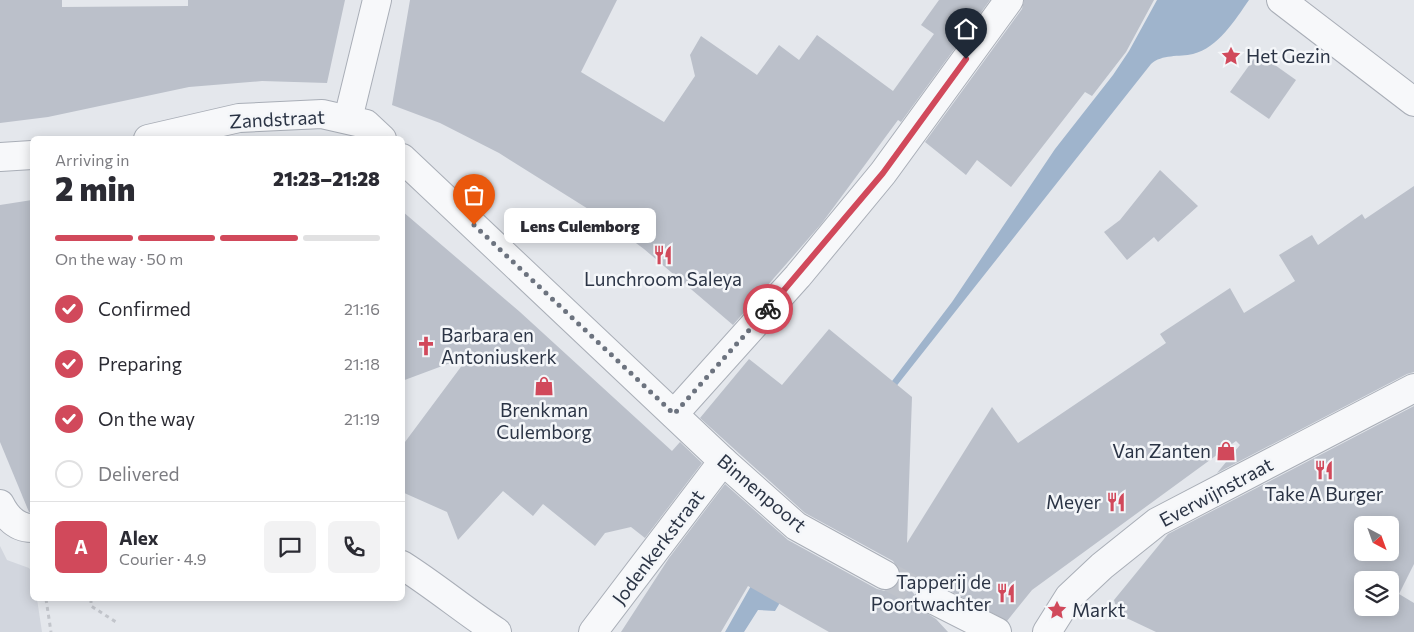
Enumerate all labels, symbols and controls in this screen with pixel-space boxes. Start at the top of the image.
pin [945,8,987,59]
icon: home [952,15,980,43]
place label: Het Gezin [1246,44,1331,67]
place icon: Het Gezin [1220,45,1242,67]
street label: Zandstraat [228,104,326,132]
text: Arriving in [55,150,129,169]
text: 21:23–21:28 [273,167,380,190]
text: 2 min [55,168,135,208]
pin [453,174,495,225]
icon: bag [460,181,488,209]
callout: Lens Culemborg [504,208,656,242]
text: Lens Culemborg [520,216,640,235]
restaurant icon: Lunchroom Saleya [652,244,674,266]
text: On the way · 50 m [55,249,183,268]
place label: Lunchroom Saleya [584,267,742,290]
courier [743,284,793,334]
icon: check [55,295,83,323]
icon: bike [754,295,782,323]
text: Confirmed [98,297,191,320]
text: 21:16 [344,299,380,318]
place label: Barbara en Antoniuskerk [441,323,557,368]
church icon: Barbara en Antoniuskerk [415,335,437,357]
icon: check [55,350,83,378]
text: Preparing [98,352,182,375]
text: 21:18 [344,354,380,373]
shop icon: Brenkman Culemborg [533,375,555,397]
place label: Brenkman Culemborg [496,398,592,443]
icon: check [55,405,83,433]
text: On the way [98,407,195,430]
text: 21:19 [344,409,380,428]
place label: Van Zanten [1112,439,1211,462]
shop icon: Van Zanten [1215,440,1237,462]
street label: Binnenpoort [713,449,812,537]
street label: Everwijnstraat [1155,452,1277,531]
restaurant icon: Take A Burger [1313,459,1335,481]
text: Delivered [98,462,179,485]
place label: Take A Burger [1265,482,1384,505]
street label: Jodenkerkstraat [607,485,708,609]
place label: Meyer [1046,490,1101,513]
restaurant icon: Meyer [1105,491,1127,513]
north arrow [1354,516,1399,561]
map controls [1354,516,1399,616]
button: chat [264,521,316,573]
button: phone [328,521,380,573]
text: Alex [119,526,159,549]
text: A [74,535,88,558]
text: Courier · 4.9 [119,549,206,568]
place label: Tapperij de Poortwachter [871,570,991,615]
button: layers [1354,571,1399,616]
restaurant icon: Tapperij de Poortwachter [995,582,1017,604]
place label: Markt [1072,598,1126,621]
place icon: Markt [1046,599,1068,621]

